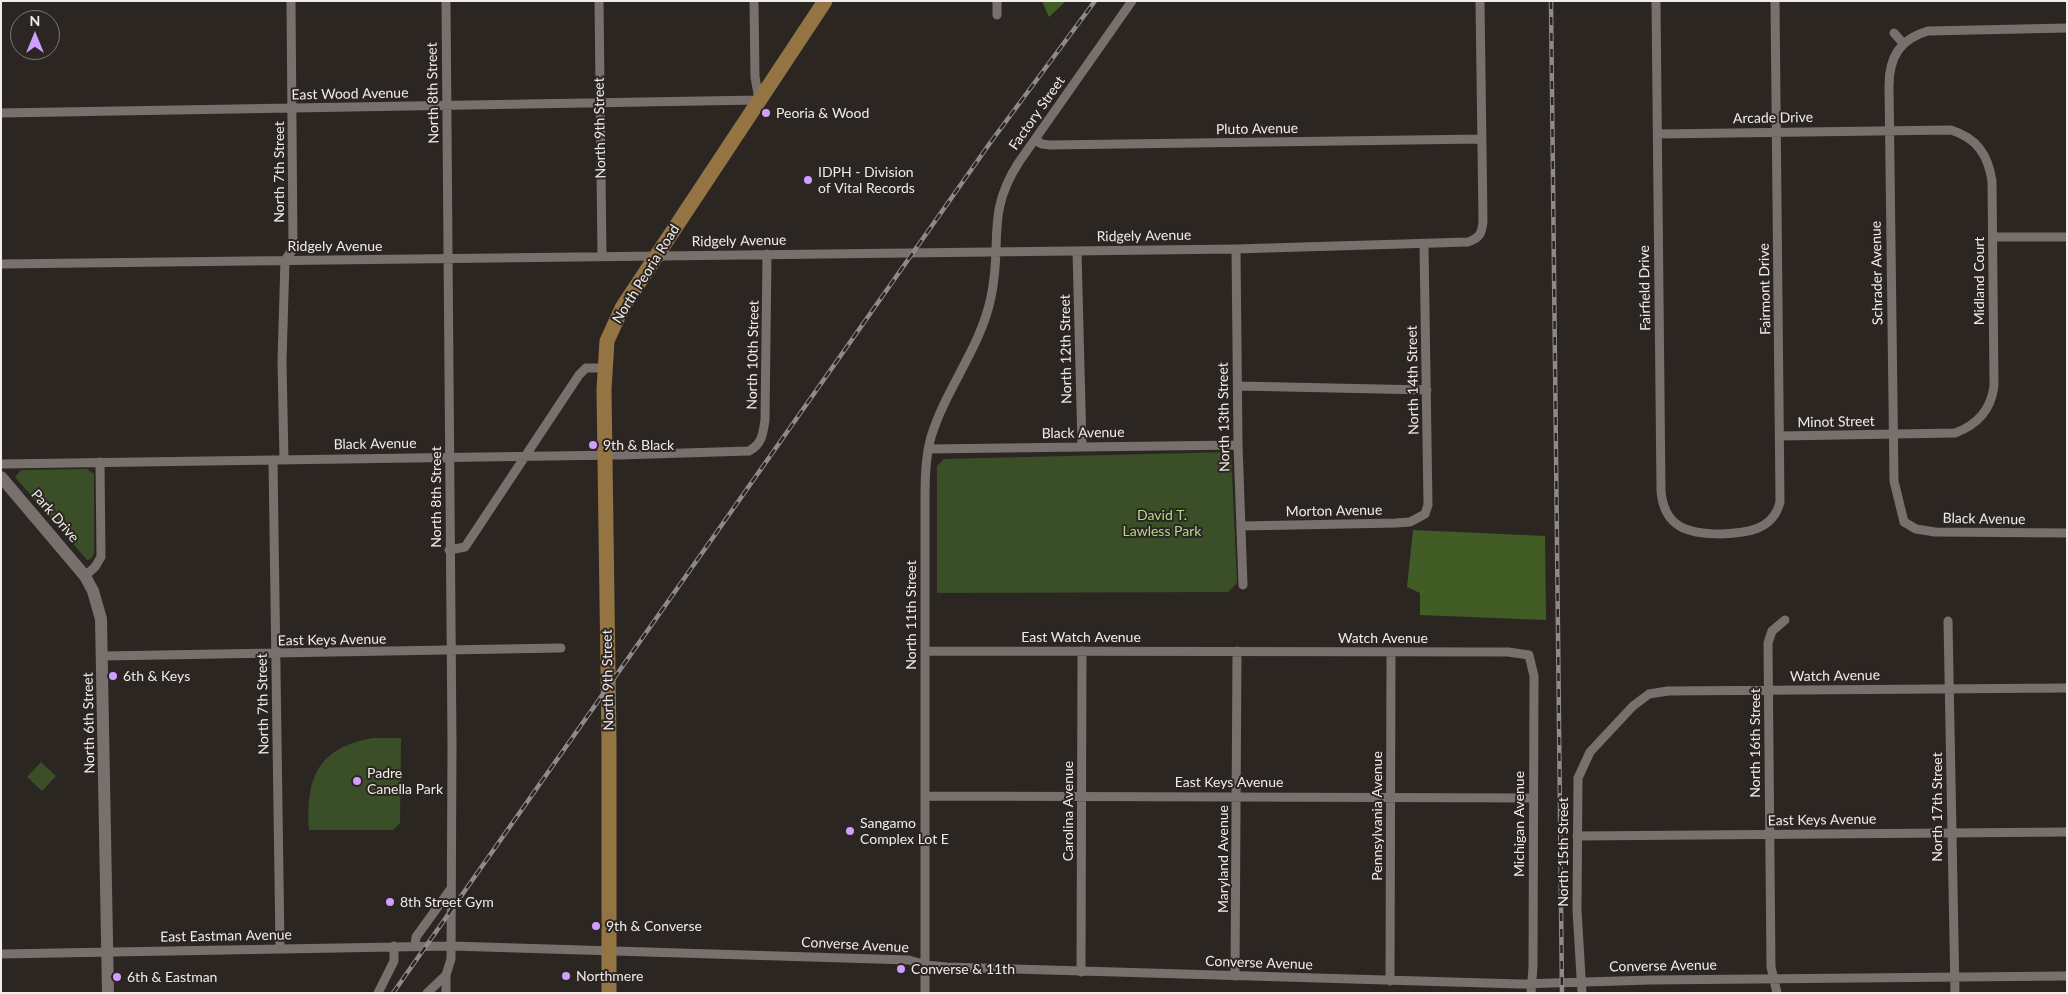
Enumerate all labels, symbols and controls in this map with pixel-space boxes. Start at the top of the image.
north arrow [10,10,60,60]
text: N [30,12,40,29]
street label: North 8th Street [424,42,442,144]
street label: Factory Street [1005,73,1069,153]
street label: North 9th Street [591,77,609,179]
street label: East Wood Avenue [291,85,409,103]
place label: Peoria & Wood [776,105,869,121]
marker: Peoria & Wood [760,107,772,119]
street label: Arcade Drive [1733,109,1813,127]
street label: Pluto Avenue [1216,120,1298,138]
street label: North 7th Street [271,121,287,223]
place label: IDPH - Division of Vital Records [818,164,915,196]
marker: IDPH - Division of Vital Records [802,174,814,186]
street label: North Peoria Road [609,221,683,327]
street label: Schrader Avenue [1868,221,1886,325]
street label: Ridgely Avenue [1096,227,1192,245]
street label: Ridgely Avenue [691,232,787,250]
street label: Midland Court [1971,237,1987,325]
street label: Ridgely Avenue [288,238,382,254]
street label: Fairmont Drive [1756,243,1774,335]
street label: Fairfield Drive [1636,245,1654,331]
street label: North 12th Street [1057,294,1075,404]
street label: North 10th Street [744,300,762,410]
street label: North 14th Street [1404,325,1422,435]
street label: North 13th Street [1215,362,1233,472]
street label: Minot Street [1797,413,1875,431]
street label: Black Avenue [1041,424,1125,442]
street label: Black Avenue [333,435,417,453]
place label: 9th & Black [603,437,674,453]
marker: 9th & Black [587,439,599,451]
street label: North 8th Street [428,446,444,548]
street label: Park Drive [28,486,82,546]
street label: Morton Avenue [1286,502,1382,520]
park label: David T. Lawless Park [1123,507,1201,540]
street label: Black Avenue [1942,510,2026,528]
street label: North 11th Street [903,560,919,670]
street label: North 9th Street [599,629,617,731]
street label: East Watch Avenue [1021,629,1141,645]
street label: Watch Avenue [1338,630,1428,646]
street label: East Keys Avenue [278,631,386,649]
street label: North 7th Street [254,653,272,755]
street label: Watch Avenue [1790,667,1880,685]
place label: 6th & Keys [123,668,190,684]
marker: 6th & Keys [107,670,119,682]
street label: North 6th Street [80,672,98,774]
street label: North 16th Street [1747,688,1763,798]
street label: Pennsylvania Avenue [1369,751,1385,881]
street label: North 17th Street [1929,752,1945,862]
street label: Carolina Avenue [1060,761,1076,861]
place label: Padre Canella Park [367,765,443,798]
street label: Michigan Avenue [1511,771,1527,877]
street label: East Keys Avenue [1175,774,1283,790]
marker: Padre Canella Park [351,775,363,787]
street label: North 15th Street [1555,797,1571,907]
street label: Maryland Avenue [1215,805,1231,913]
street label: East Keys Avenue [1768,811,1876,829]
place label: Sangamo Complex Lot E [860,815,949,848]
marker: Sangamo Complex Lot E [844,825,856,837]
place label: 8th Street Gym [400,894,494,910]
marker: 8th Street Gym [384,896,396,908]
place label: 9th & Converse [606,918,702,934]
marker: 9th & Converse [590,920,602,932]
street label: East Eastman Avenue [160,926,292,946]
street label: Converse Avenue [801,934,909,956]
street label: Converse Avenue [1205,953,1313,973]
street label: Converse Avenue [1609,957,1717,975]
place label: Converse & 11th [911,961,1015,977]
marker: Converse & 11th [895,963,907,975]
place label: Northmere [576,968,643,984]
place label: 6th & Eastman [127,969,217,985]
marker: Northmere [560,970,572,982]
marker: 6th & Eastman [111,971,123,983]

